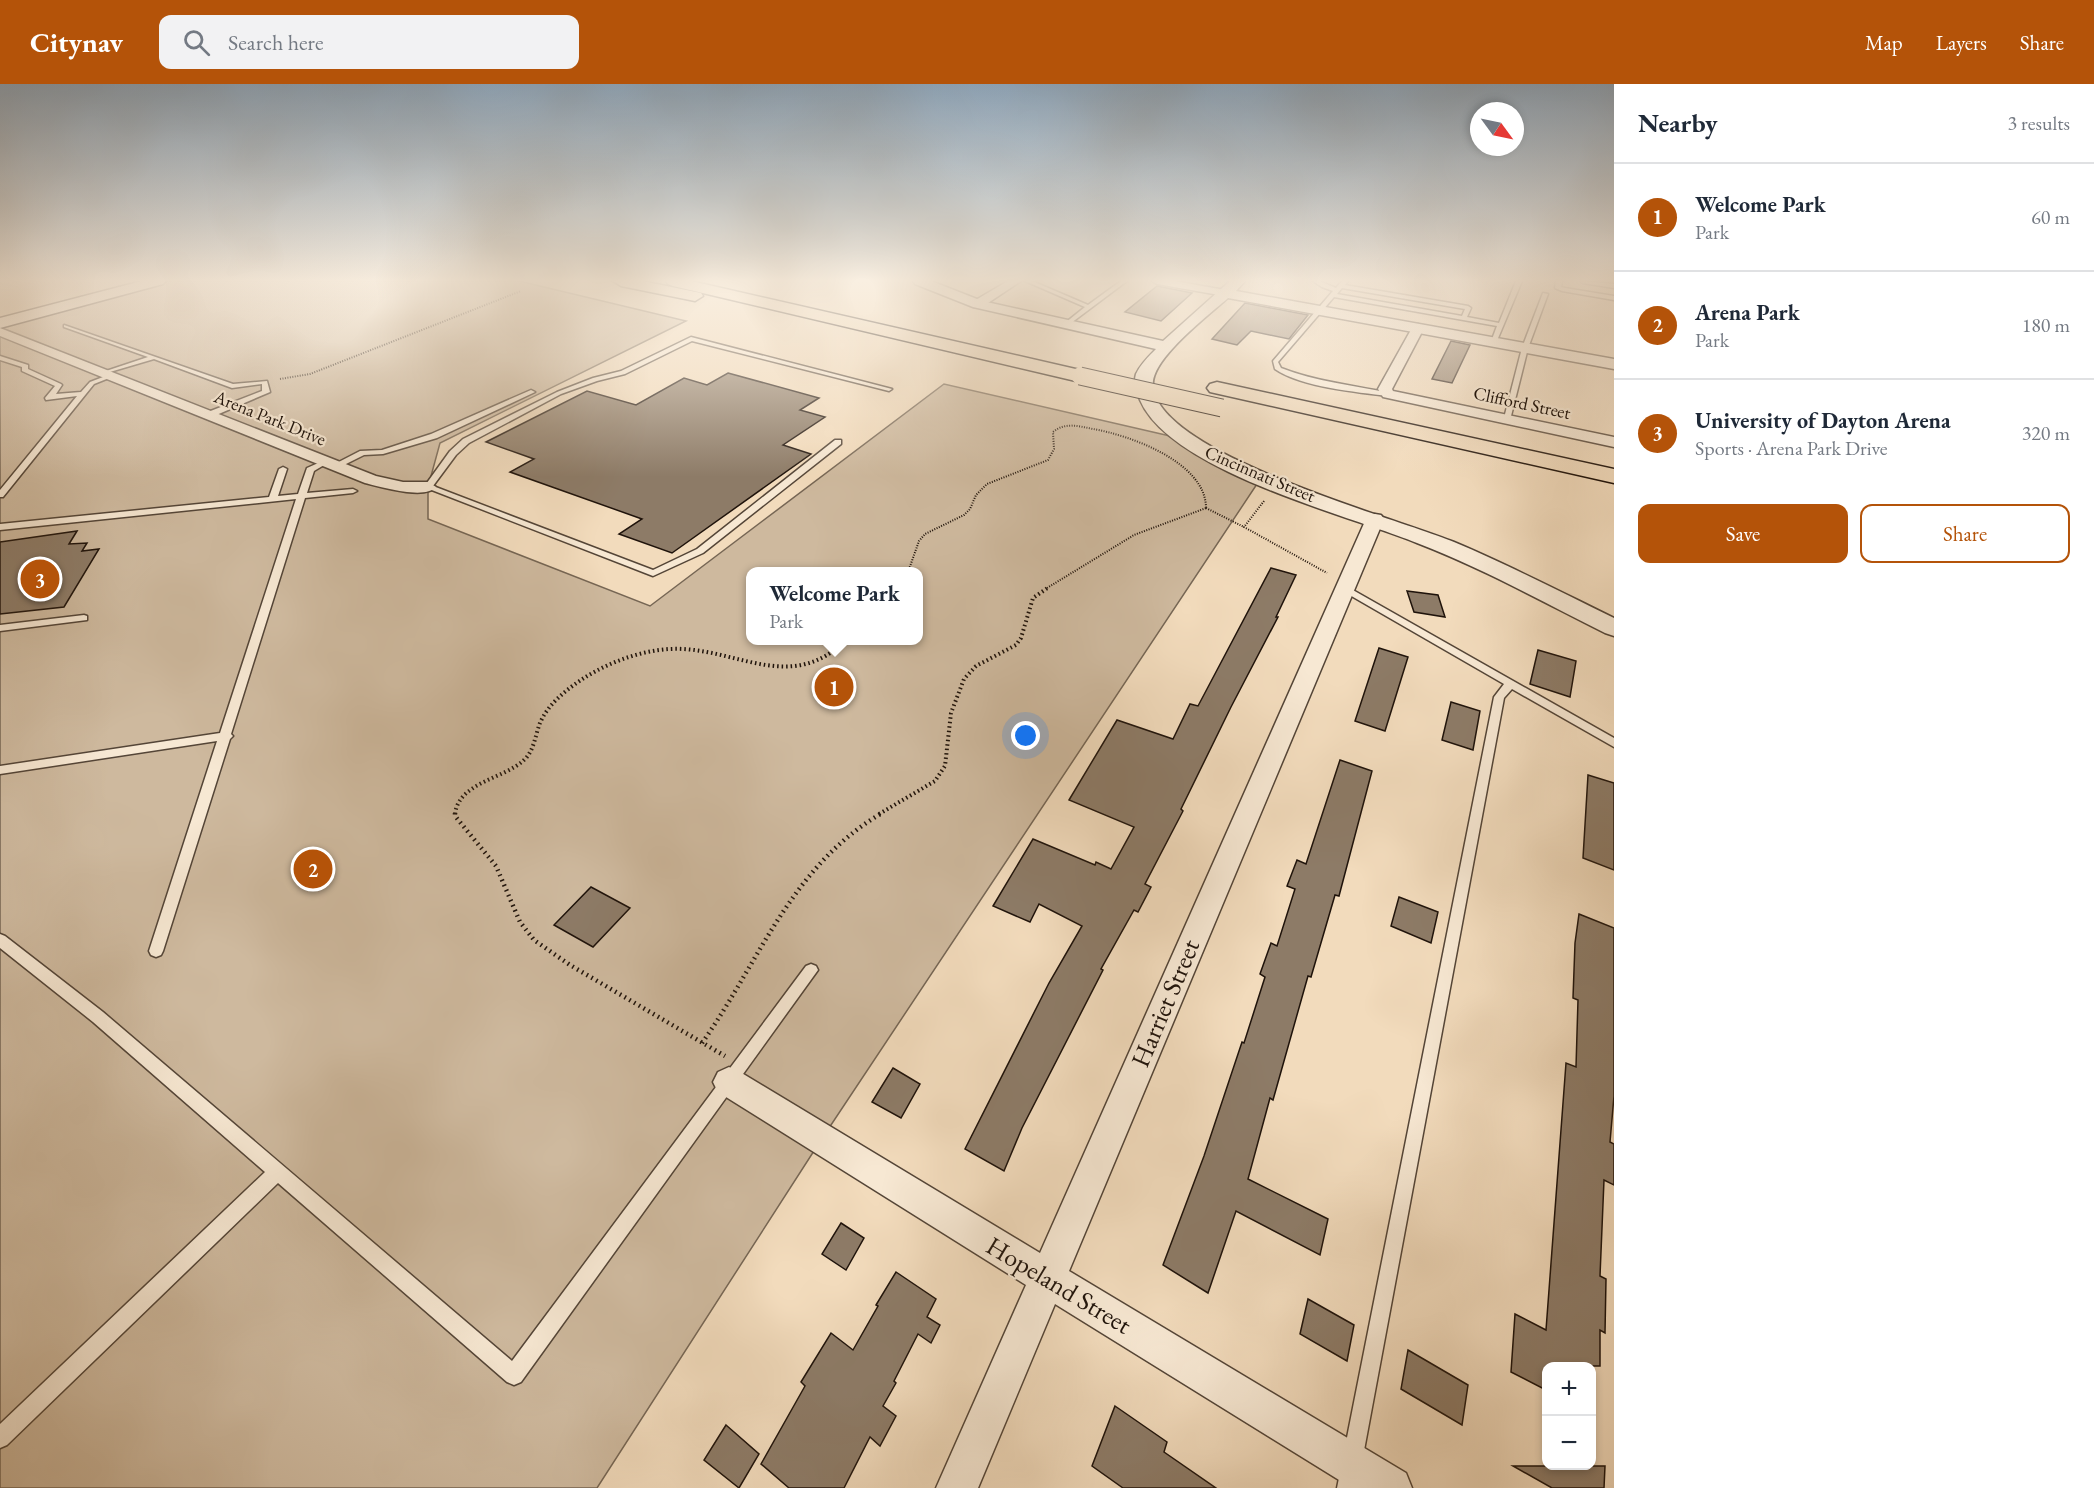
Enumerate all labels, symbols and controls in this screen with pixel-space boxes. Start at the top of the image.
search box [159,15,579,69]
text: Citynav [30,24,123,60]
icon: search [180,26,213,59]
text: Search here [228,28,324,57]
text: Map [1865,29,1903,56]
text: Layers [1936,29,1987,56]
text: Share [2020,29,2064,56]
north arrow [1470,102,1524,156]
text: Nearby [1638,106,1718,140]
text: 3 results [2007,110,2070,136]
text: Welcome Park [1695,190,1826,219]
text: 1 [1652,204,1663,230]
text: 60 m [2031,204,2070,230]
text: Park [1695,219,1729,245]
text: Arena Park [1695,298,1800,327]
text: 2 [1652,312,1663,338]
text: 180 m [2022,312,2070,338]
text: Park [1695,327,1729,353]
street label: Clifford Street [1471,381,1573,424]
street label: Arena Park Drive [210,384,329,450]
text: University of Dayton Arena [1695,406,1951,435]
text: 3 [1652,420,1663,446]
text: 320 m [2022,420,2070,446]
text: Sports · Arena Park Drive [1695,435,1888,461]
street label: Cincinnati Street [1201,440,1319,507]
button: Save [1638,504,1848,563]
button: Share [1860,504,2070,563]
pin: 3 [20,556,60,602]
popup [746,567,923,645]
text: Welcome Park [769,579,900,608]
text: Park [769,608,803,634]
pin: 1 [814,664,854,710]
your location [1011,721,1040,750]
pin: 2 [294,846,332,892]
street label: Harriet Street [1123,934,1207,1072]
street label: Hopeland Street [980,1228,1138,1342]
map controls [1542,1362,1596,1470]
button: + [1542,1362,1596,1416]
button: − [1542,1416,1596,1470]

